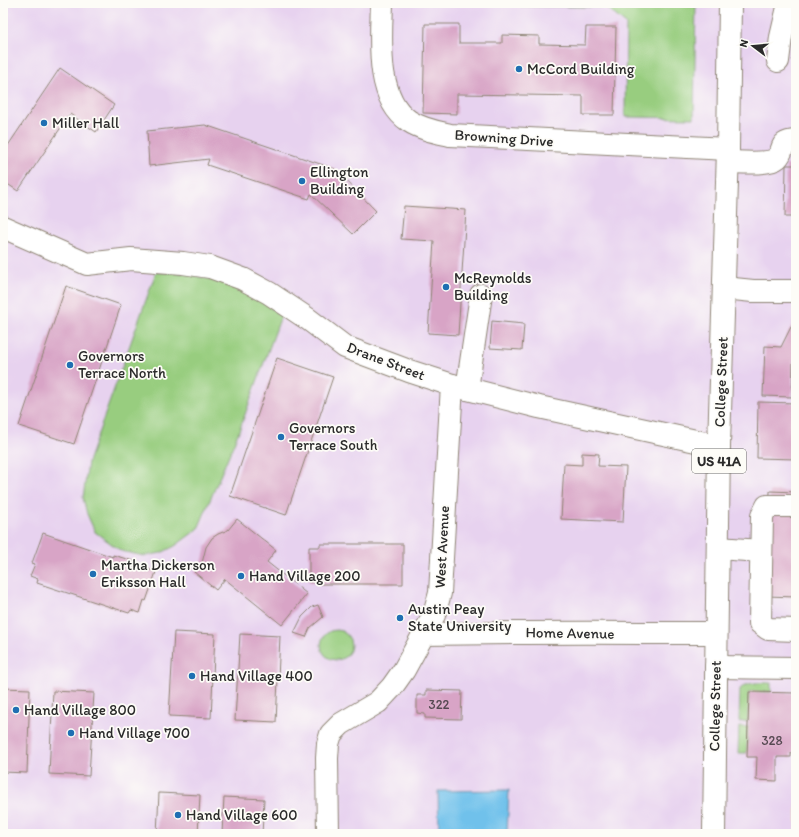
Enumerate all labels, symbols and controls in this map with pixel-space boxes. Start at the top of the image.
north arrow [733,26,773,66]
text: N [737,38,751,49]
place label: McCord Building [527,60,635,78]
marker: McCord Building [514,64,524,74]
place label: Miller Hall [52,114,120,132]
marker: Miller Hall [39,118,49,128]
street label: Browning Drive [454,126,554,150]
place label: Ellington Building [310,163,369,198]
marker: Ellington Building [297,176,307,186]
place label: McReynolds Building [454,269,532,304]
marker: McReynolds Building [441,282,451,292]
street label: College Street [710,336,732,428]
street label: Drane Street [344,338,428,384]
place label: Governors Terrace North [78,347,166,382]
marker: Governors Terrace North [65,360,75,370]
place label: Governors Terrace South [289,419,378,454]
marker: Governors Terrace South [276,432,286,442]
road number: US 41A [692,449,746,473]
street label: West Avenue [431,505,453,589]
place label: Martha Dickerson Eriksson Hall [101,556,215,591]
place label: Hand Village 200 [249,567,361,585]
marker: Martha Dickerson Eriksson Hall [88,569,98,579]
marker: Hand Village 200 [236,571,246,581]
place label: Austin Peay State University [408,600,511,635]
marker: Austin Peay State University [395,613,405,623]
street label: Home Avenue [525,623,615,643]
street label: College Street [705,660,725,752]
place label: Hand Village 400 [200,667,313,685]
marker: Hand Village 400 [187,671,197,681]
house number: 322 [429,697,450,712]
place label: Hand Village 800 [24,701,136,719]
marker: Hand Village 800 [11,705,21,715]
place label: Hand Village 700 [79,724,190,742]
marker: Hand Village 700 [66,728,76,738]
house number: 328 [761,733,783,748]
place label: Hand Village 600 [186,806,298,824]
marker: Hand Village 600 [173,810,183,820]

